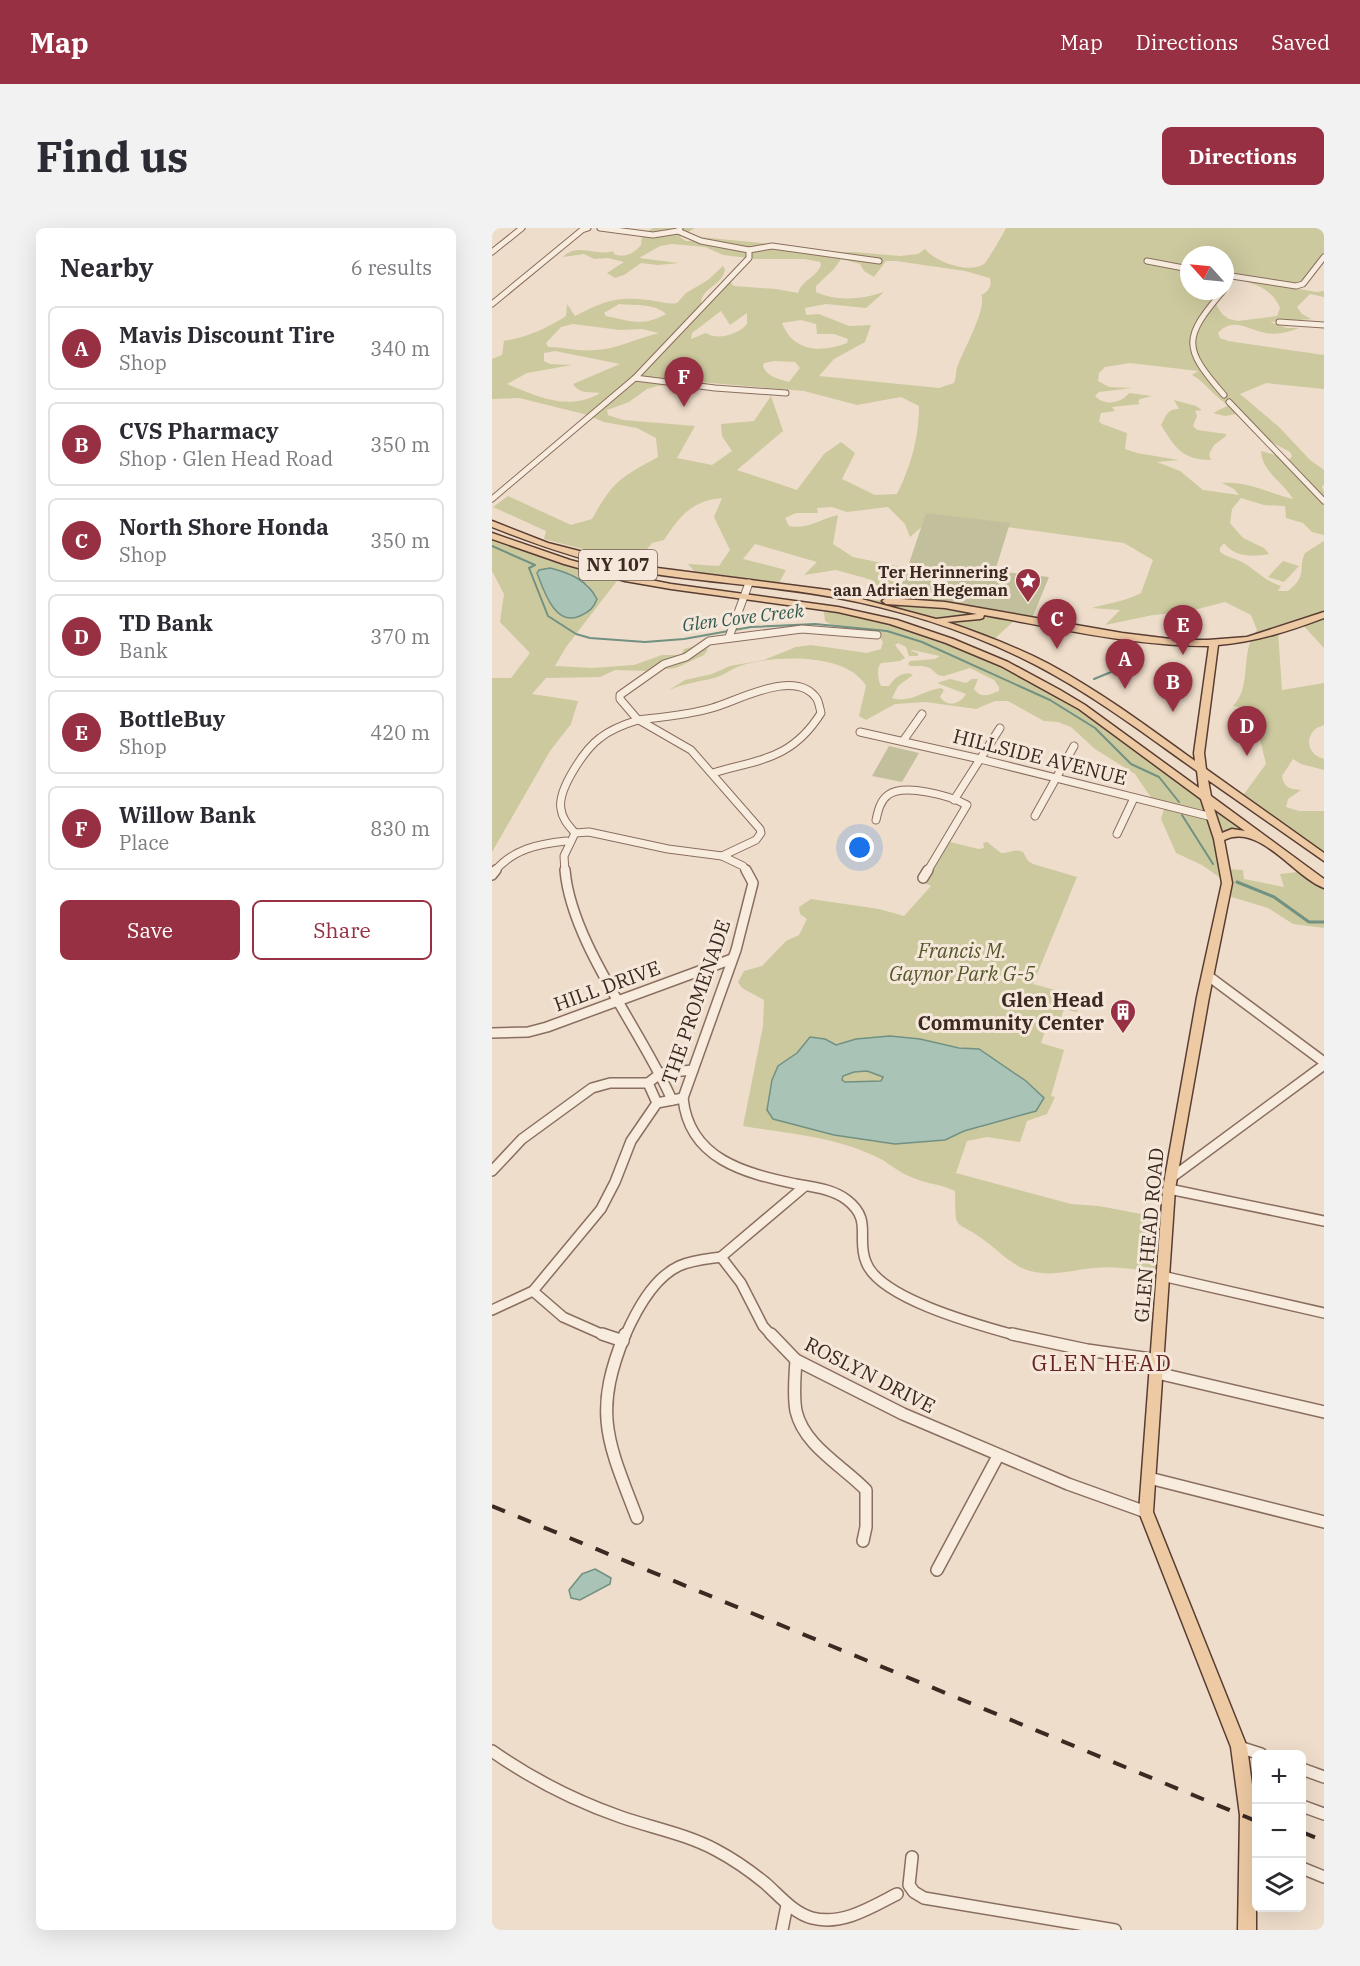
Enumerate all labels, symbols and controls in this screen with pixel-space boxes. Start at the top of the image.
text: Map [30,24,89,61]
text: Map [1060,28,1103,56]
text: Directions [1136,28,1238,56]
text: Saved [1271,28,1330,56]
button: Directions [1162,127,1324,185]
text: Find us [36,129,188,184]
north arrow [1180,246,1234,300]
text: Nearby [60,250,154,284]
text: 6 results [351,254,432,281]
text: Mavis Discount Tire [119,320,335,349]
text: A [75,335,88,362]
text: 340 m [370,335,430,362]
text: Shop [119,349,167,376]
pin: F [664,358,704,407]
text: CVS Pharmacy [119,416,279,445]
text: B [74,431,89,458]
text: 350 m [370,431,430,458]
text: Shop · Glen Head Road [119,445,333,472]
text: North Shore Honda [119,512,329,541]
text: C [75,527,88,554]
text: 350 m [370,527,430,554]
text: Shop [119,541,167,568]
road number: NY 107 [579,550,657,580]
place label: Ter Herinnering aan Adriaen Hegeman [833,562,1009,600]
place icon: Ter Herinnering aan Adriaen Hegeman [1013,566,1043,604]
water label: Glen Cove Creek [681,599,806,636]
pin: C [1038,600,1076,649]
pin: E [1164,606,1202,655]
text: TD Bank [119,608,213,637]
text: D [74,623,89,650]
text: 370 m [370,623,430,650]
text: Bank [119,637,168,664]
pin: A [1106,640,1144,689]
pin: B [1154,662,1192,712]
text: BottleBuy [119,704,225,733]
pin: D [1228,706,1266,756]
text: E [75,719,88,746]
text: 420 m [370,719,430,746]
street label: HILLSIDE AVENUE [950,722,1130,791]
text: Shop [119,733,167,760]
text: Willow Bank [119,800,256,829]
text: F [75,815,88,842]
text: 830 m [370,815,430,842]
text: Place [119,829,169,856]
your location [845,833,874,862]
button: Save [60,900,240,960]
button: Share [252,900,432,960]
street label: THE PROMENADE [655,916,736,1088]
park label: Francis M. Gaynor Park G-5 [889,937,1036,987]
street label: HILL DRIVE [550,954,664,1017]
place label: Glen Head Community Center [918,986,1104,1036]
building icon: Glen Head Community Center [1108,997,1138,1035]
street label: GLEN HEAD ROAD [1127,1146,1170,1323]
street label: ROSLYN DRIVE [800,1330,940,1419]
district label: GLEN HEAD [1032,1348,1172,1377]
map controls [1252,1750,1306,1912]
button: + [1252,1750,1306,1804]
button: − [1252,1804,1306,1858]
button: layers [1252,1858,1306,1912]

